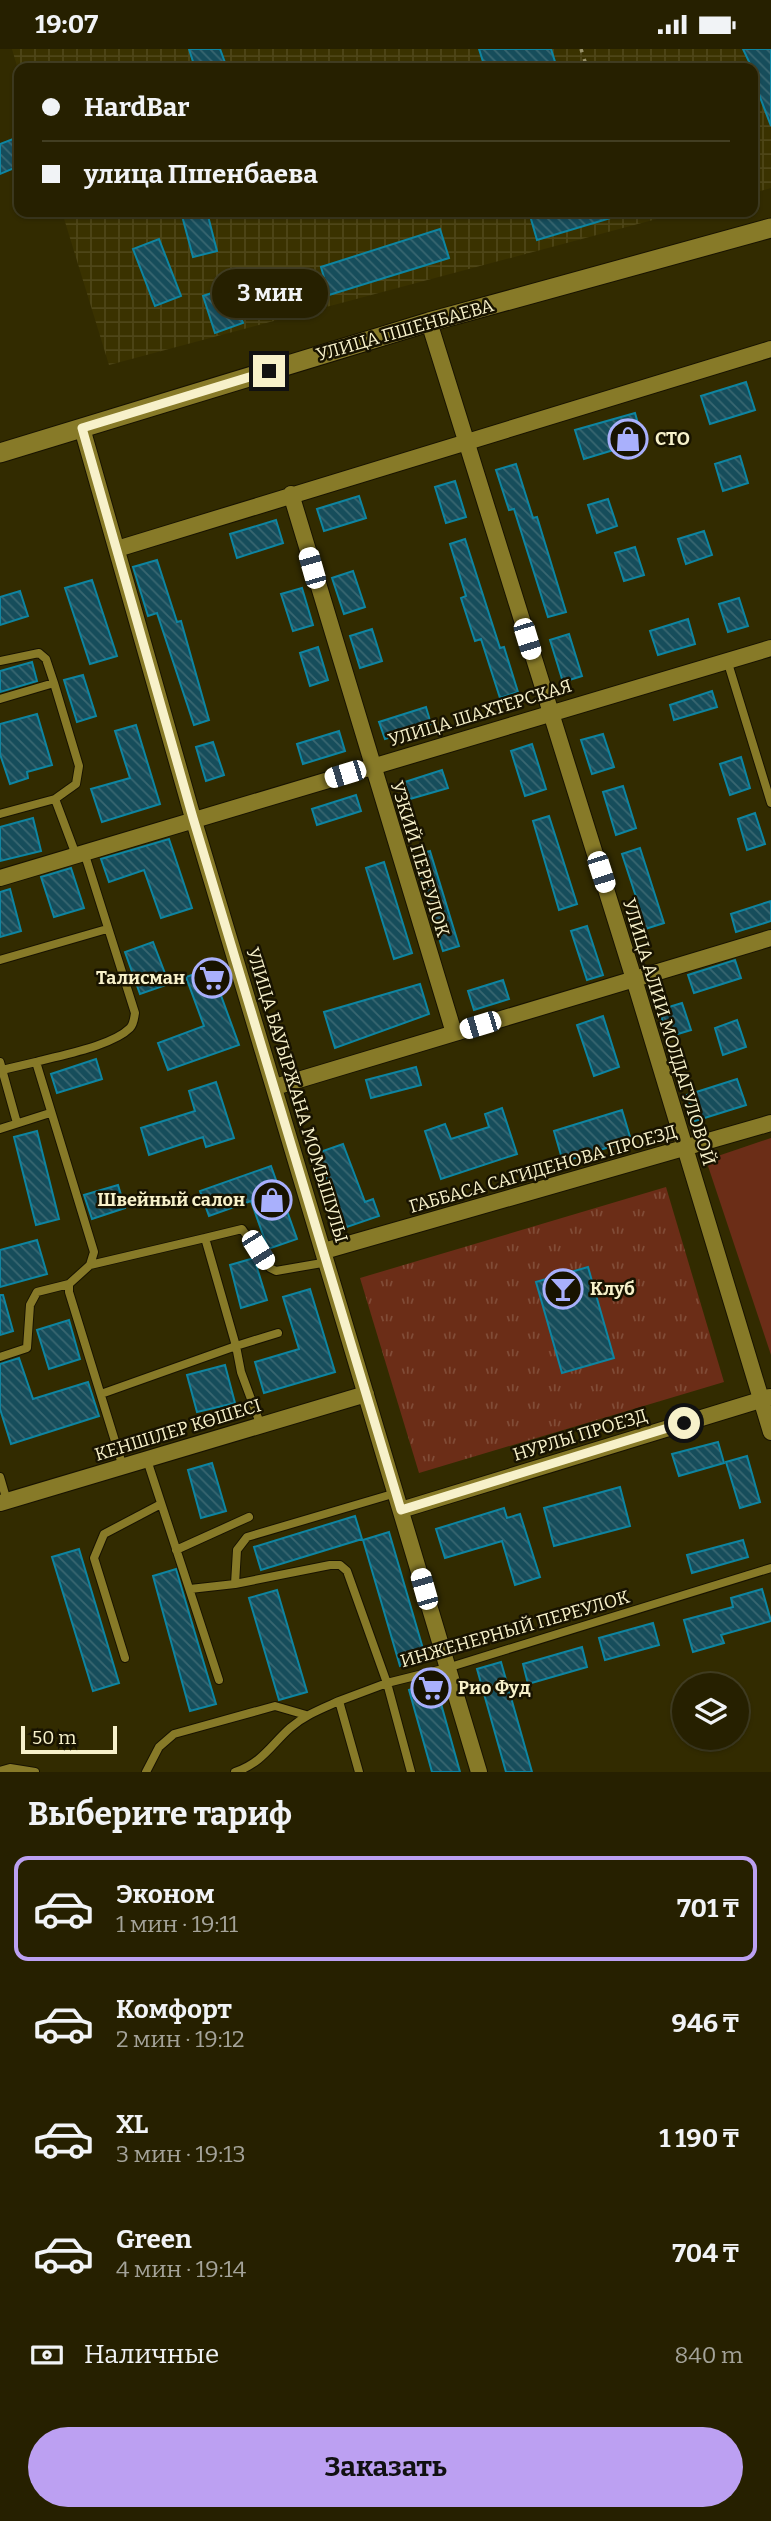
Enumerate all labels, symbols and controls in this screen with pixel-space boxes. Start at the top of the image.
text: 19:07 [35,9,98,40]
text: HardBar [84,92,190,123]
text: улица Пшенбаева [84,159,318,190]
callout: 3 мин [211,269,327,319]
text: 3 мин [237,279,303,307]
street label: УЛИЦА ПШЕНБАЕВА [314,294,496,366]
route end [253,355,285,387]
shop icon: СТО [607,418,649,460]
place label: СТО [655,428,690,450]
car [297,545,328,591]
car [511,616,544,662]
street label: УЛИЦА ШАХТЕРСКАЯ [386,675,574,751]
car [322,758,369,790]
street label: УЗКИЙ ПЕРЕУЛОК [386,778,454,940]
car [585,849,618,895]
street label: УЛИЦА АЛИИ МОЛДАГУЛОВОЙ [618,896,720,1168]
street label: УЛИЦА БАУЫРЖАНА МОМЫШУЛЫ [242,945,352,1245]
supermarket icon: Талисман [191,957,233,999]
place label: Талисман [96,967,185,989]
car [457,1009,504,1041]
street label: ГАББАСА САГИДЕНОВА ПРОЕЗД [407,1120,679,1218]
shop icon: Швейный салон [251,1179,293,1221]
place label: Швейный салон [97,1189,245,1211]
car [238,1227,279,1273]
bar icon: Клуб [542,1268,584,1310]
place label: Клуб [590,1278,635,1300]
street label: КЕНШІЛЕР КӨШЕСІ [92,1394,264,1466]
street label: НУРЛЫ ПРОЕЗД [510,1404,650,1466]
route start [668,1407,700,1439]
car [409,1566,440,1612]
street label: ИНЖЕНЕРНЫЙ ПЕРЕУЛОК [398,1586,632,1672]
supermarket icon: Рио Фуд [410,1667,452,1709]
map controls [672,1673,749,1750]
button: layers [672,1673,749,1750]
place label: Рио Фуд [458,1677,531,1699]
scale bar [21,1723,117,1755]
text: 50 m [32,1726,76,1749]
text: Выберите тариф [28,1795,292,1833]
icon: car [32,1877,95,1940]
text: Эконом [116,1879,215,1910]
text: 701 ₸ [677,1893,739,1924]
text: 1 мин · 19:11 [116,1910,238,1938]
icon: car [32,1992,95,2055]
text: Комфорт [116,1994,232,2025]
text: 946 ₸ [672,2008,739,2039]
text: 2 мин · 19:12 [116,2025,244,2053]
icon: car [32,2107,95,2170]
text: XL [116,2109,148,2140]
text: 1 190 ₸ [659,2123,739,2154]
text: 3 мин · 19:13 [116,2140,246,2168]
icon: car [32,2222,95,2285]
text: Green [116,2224,192,2255]
text: 704 ₸ [672,2238,739,2269]
text: 4 мин · 19:14 [116,2255,246,2283]
icon: cash [28,2336,66,2374]
text: Наличные [84,2339,219,2370]
text: 840 m [674,2341,743,2369]
button: Заказать [28,2427,743,2507]

